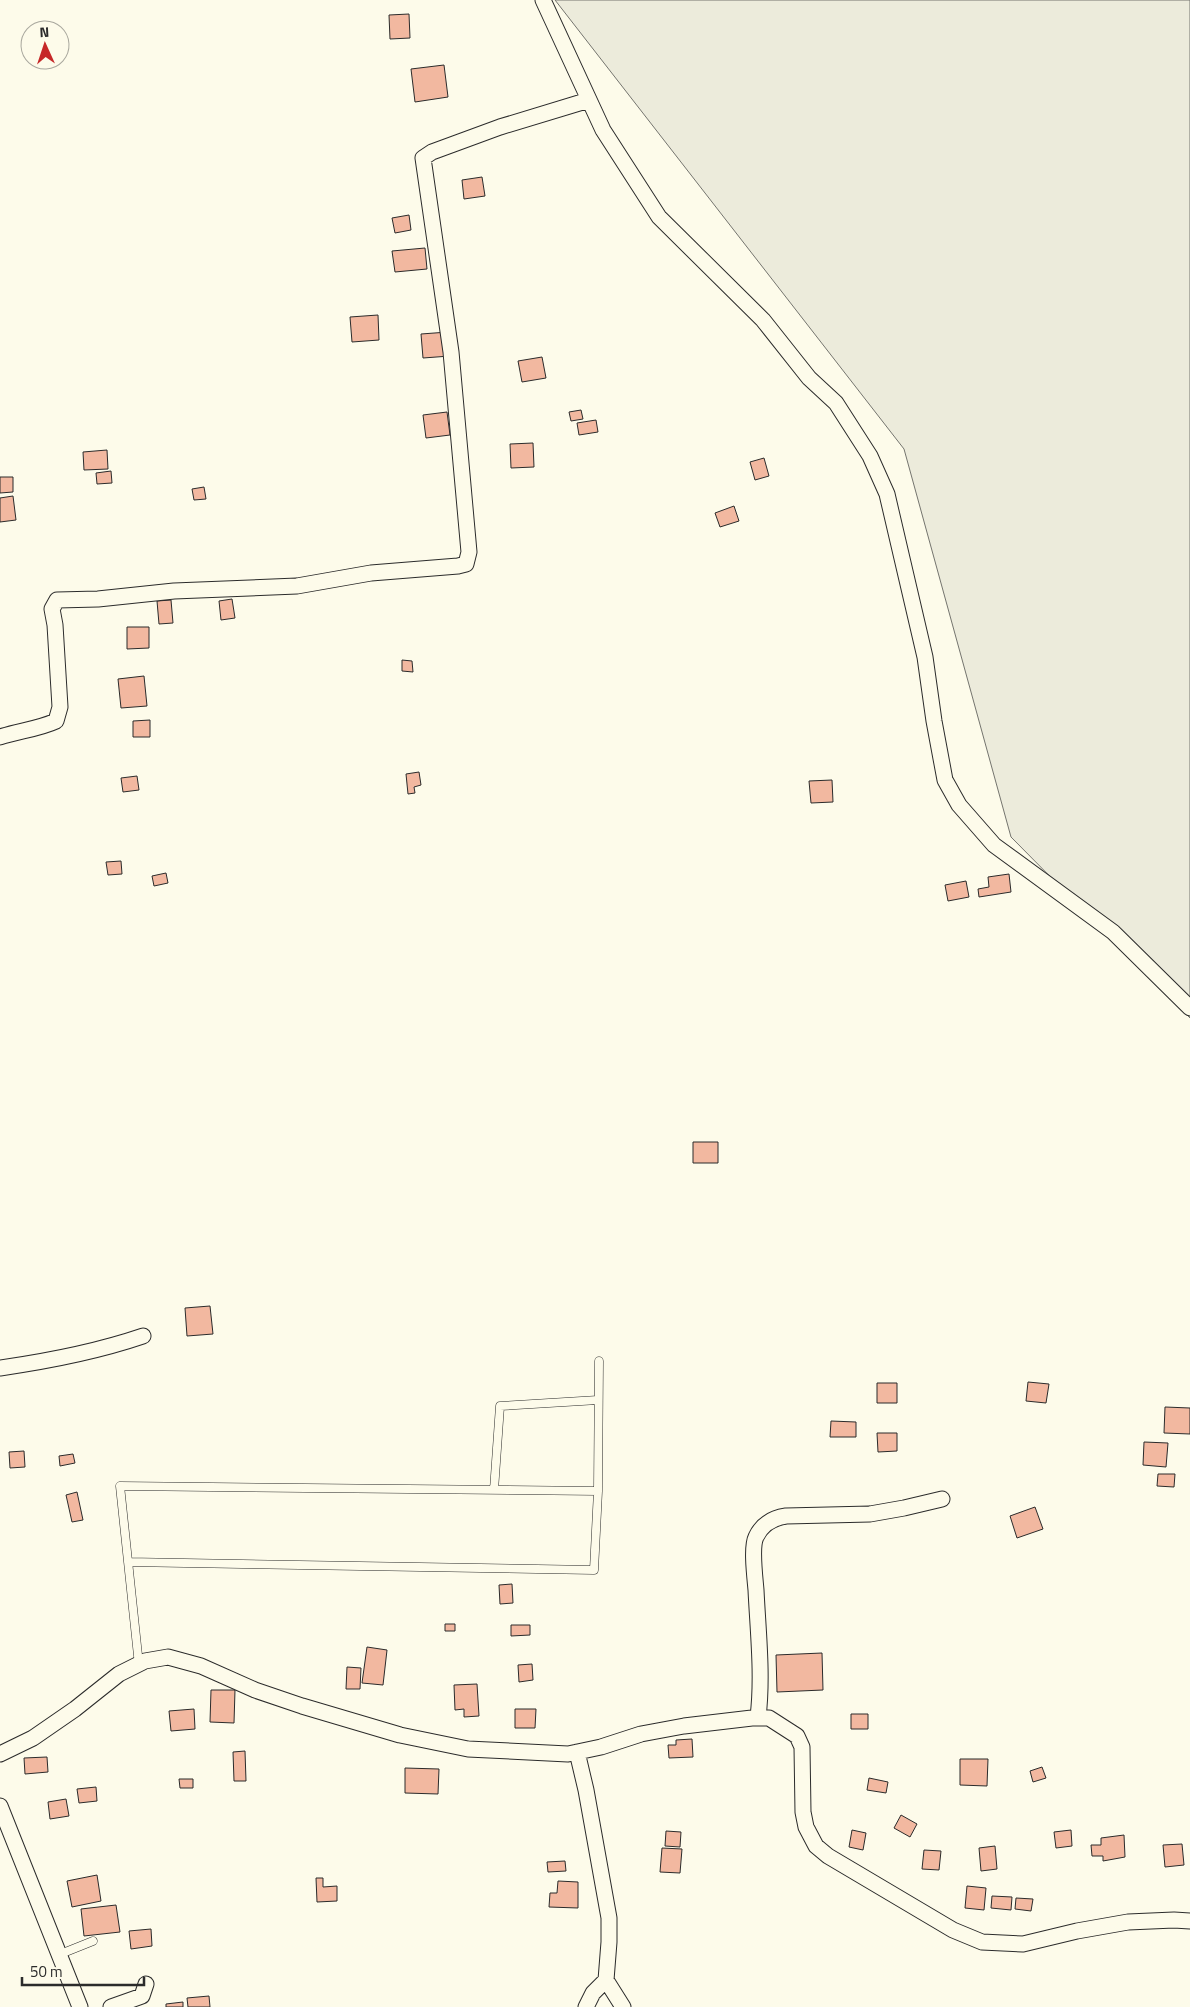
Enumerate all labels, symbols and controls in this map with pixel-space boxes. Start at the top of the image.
north arrow [20,20,70,70]
text: N [39,21,50,42]
scale bar [22,1954,145,1986]
text: 50 m [30,1960,63,1983]

